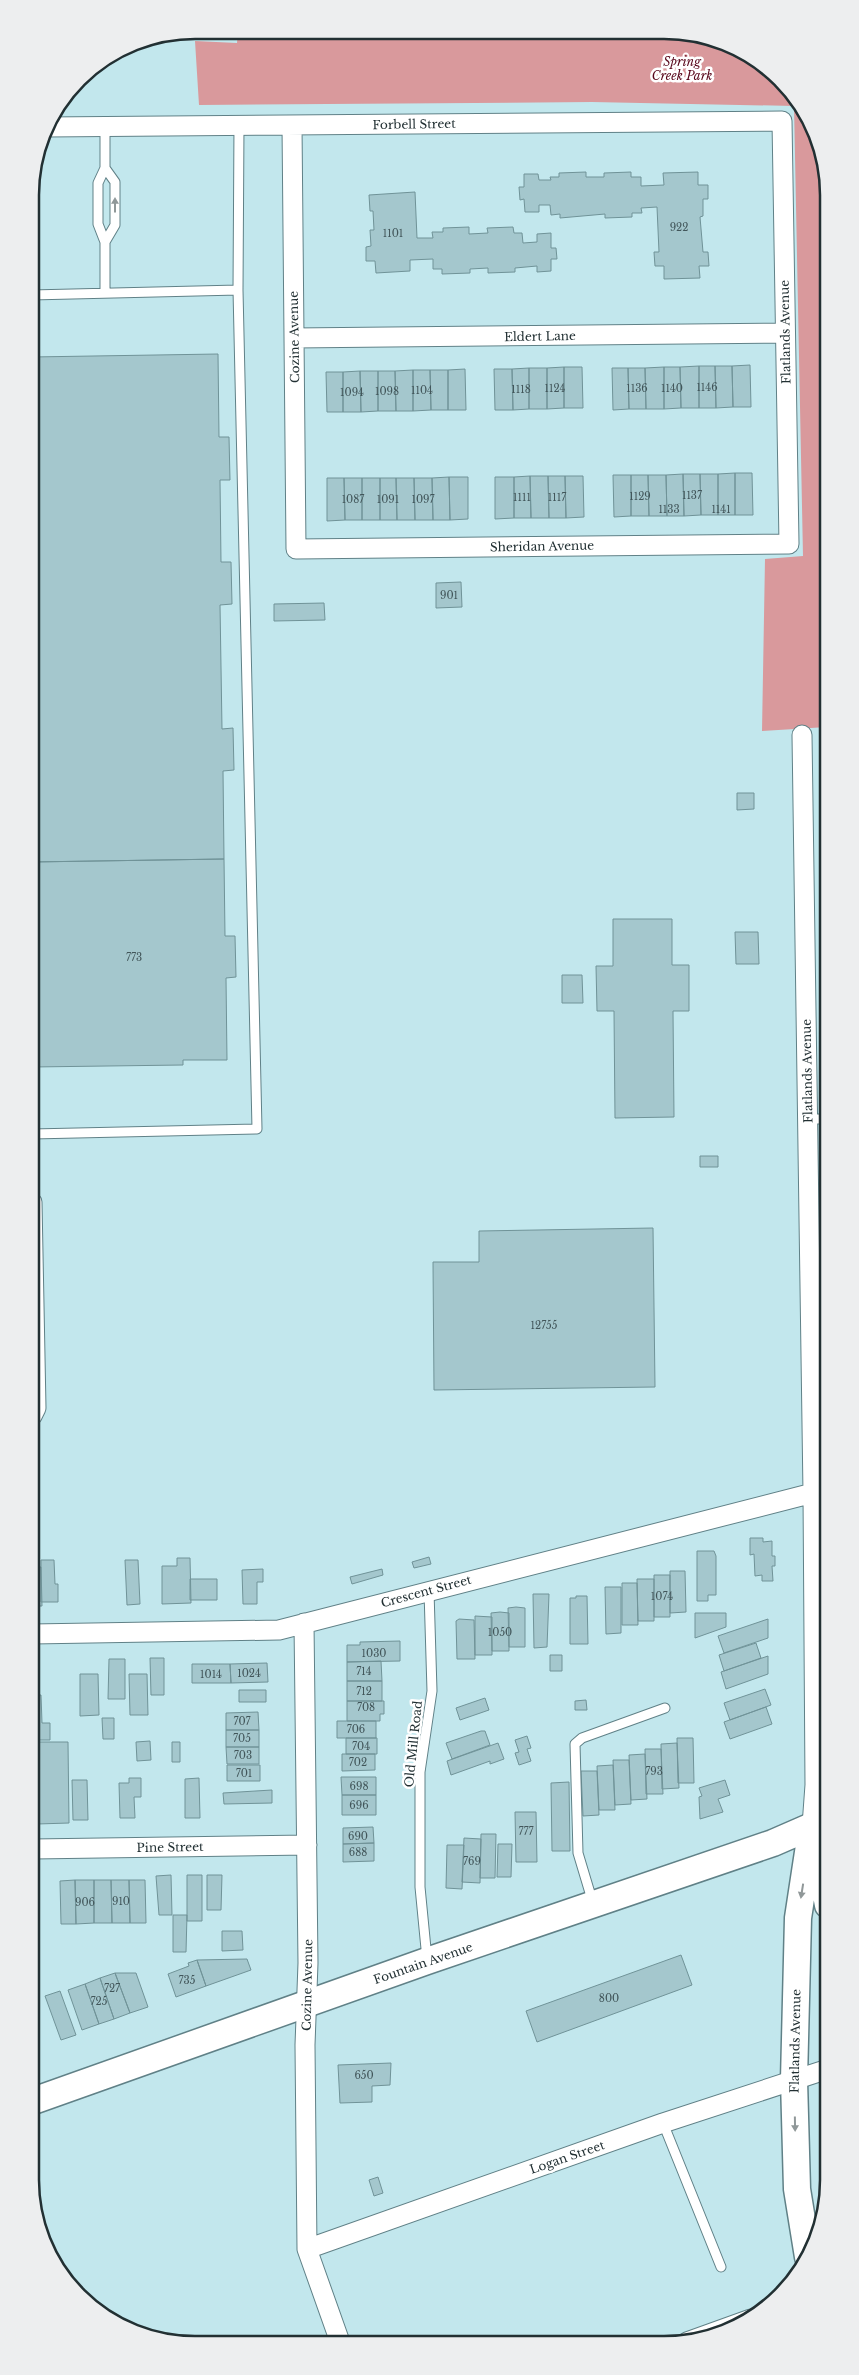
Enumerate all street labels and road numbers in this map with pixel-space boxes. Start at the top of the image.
street label: Forbell Street [372,116,456,132]
street label: Flatlands Avenue [777,280,793,384]
street label: Cozine Avenue [286,291,302,383]
street label: Eldert Lane [504,328,576,344]
street label: Sheridan Avenue [490,538,594,554]
street label: Flatlands Avenue [799,1019,815,1123]
street label: Crescent Street [379,1572,473,1610]
street label: Old Mill Road [401,1700,425,1788]
street label: Pine Street [136,1839,204,1855]
street label: Cozine Avenue [299,1939,315,2031]
street label: Fountain Avenue [371,1939,475,1987]
street label: Flatlands Avenue [787,1989,803,2093]
street label: Logan Street [528,2137,607,2177]

